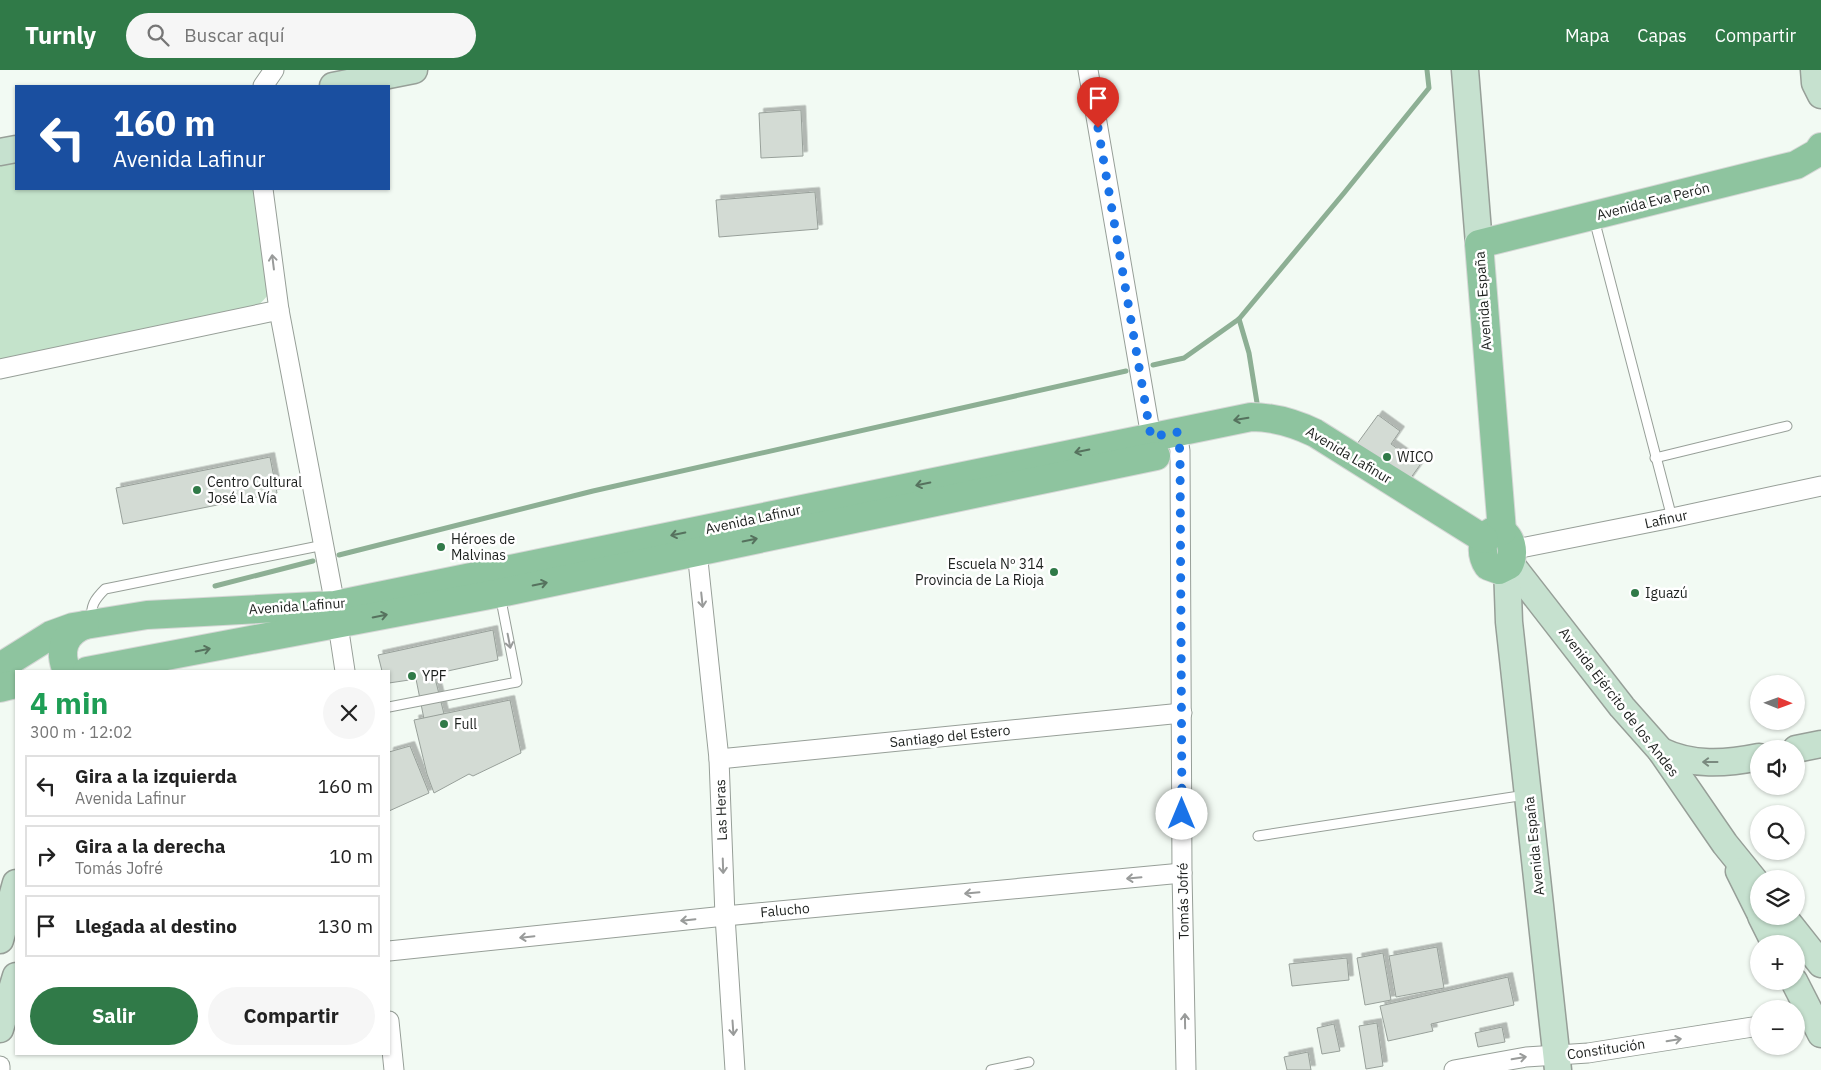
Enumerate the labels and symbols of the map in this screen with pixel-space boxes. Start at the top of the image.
pin [1077,77,1119,128]
street label: Avenida Eva Perón [1595,178,1711,224]
street label: Avenida España [1471,250,1495,351]
one-way arrow [267,254,277,270]
one-way arrow [1234,414,1250,424]
street label: Avenida Lafinur [1303,422,1395,488]
one-way arrow [1075,447,1091,456]
place label: WICO [1397,448,1434,466]
marker: WICO [1381,451,1393,463]
place label: Centro Cultural José La Vía [207,473,302,507]
one-way arrow [916,480,932,489]
marker: Centro Cultural José La Vía [191,484,203,496]
street label: Avenida Lafinur [704,500,802,538]
street label: Lafinur [1643,506,1689,532]
place label: Héroes de Malvinas [451,530,515,564]
one-way arrow [671,530,687,540]
one-way arrow [742,535,758,544]
marker: Héroes de Malvinas [435,541,447,553]
place label: Escuela Nº 314 Provincia de La Rioja [915,555,1045,589]
marker: Escuela Nº 314 Provincia de La Rioja [1048,566,1060,578]
one-way arrow [531,579,547,589]
place label: Iguazú [1645,584,1688,602]
marker: Iguazú [1629,587,1641,599]
one-way arrow [697,591,707,607]
street label: Avenida Lafinur [248,594,346,618]
one-way arrow [372,610,388,620]
street label: Avenida Ejército de los Andes [1555,624,1683,781]
one-way arrow [505,632,514,648]
one-way arrow [195,644,211,654]
place label: YPF [422,667,447,685]
marker: YPF [406,670,418,682]
north arrow [1750,675,1805,730]
place label: Full [454,715,477,733]
marker: Full [438,718,450,730]
street label: Santiago del Estero [889,721,1011,751]
one-way arrow [1703,757,1719,767]
street label: Las Heras [711,779,731,841]
position arrow [1155,787,1207,839]
street label: Avenida España [1520,795,1548,896]
one-way arrow [718,858,728,874]
street label: Tomás Jofré [1173,862,1193,940]
one-way arrow [1126,873,1142,883]
one-way arrow [964,888,980,898]
street label: Falucho [760,899,811,921]
one-way arrow [681,915,697,925]
one-way arrow [519,932,535,942]
one-way arrow [1180,1014,1190,1030]
one-way arrow [728,1020,737,1036]
one-way arrow [1665,1034,1681,1044]
street label: Constitución [1566,1035,1646,1063]
one-way arrow [1510,1052,1526,1062]

